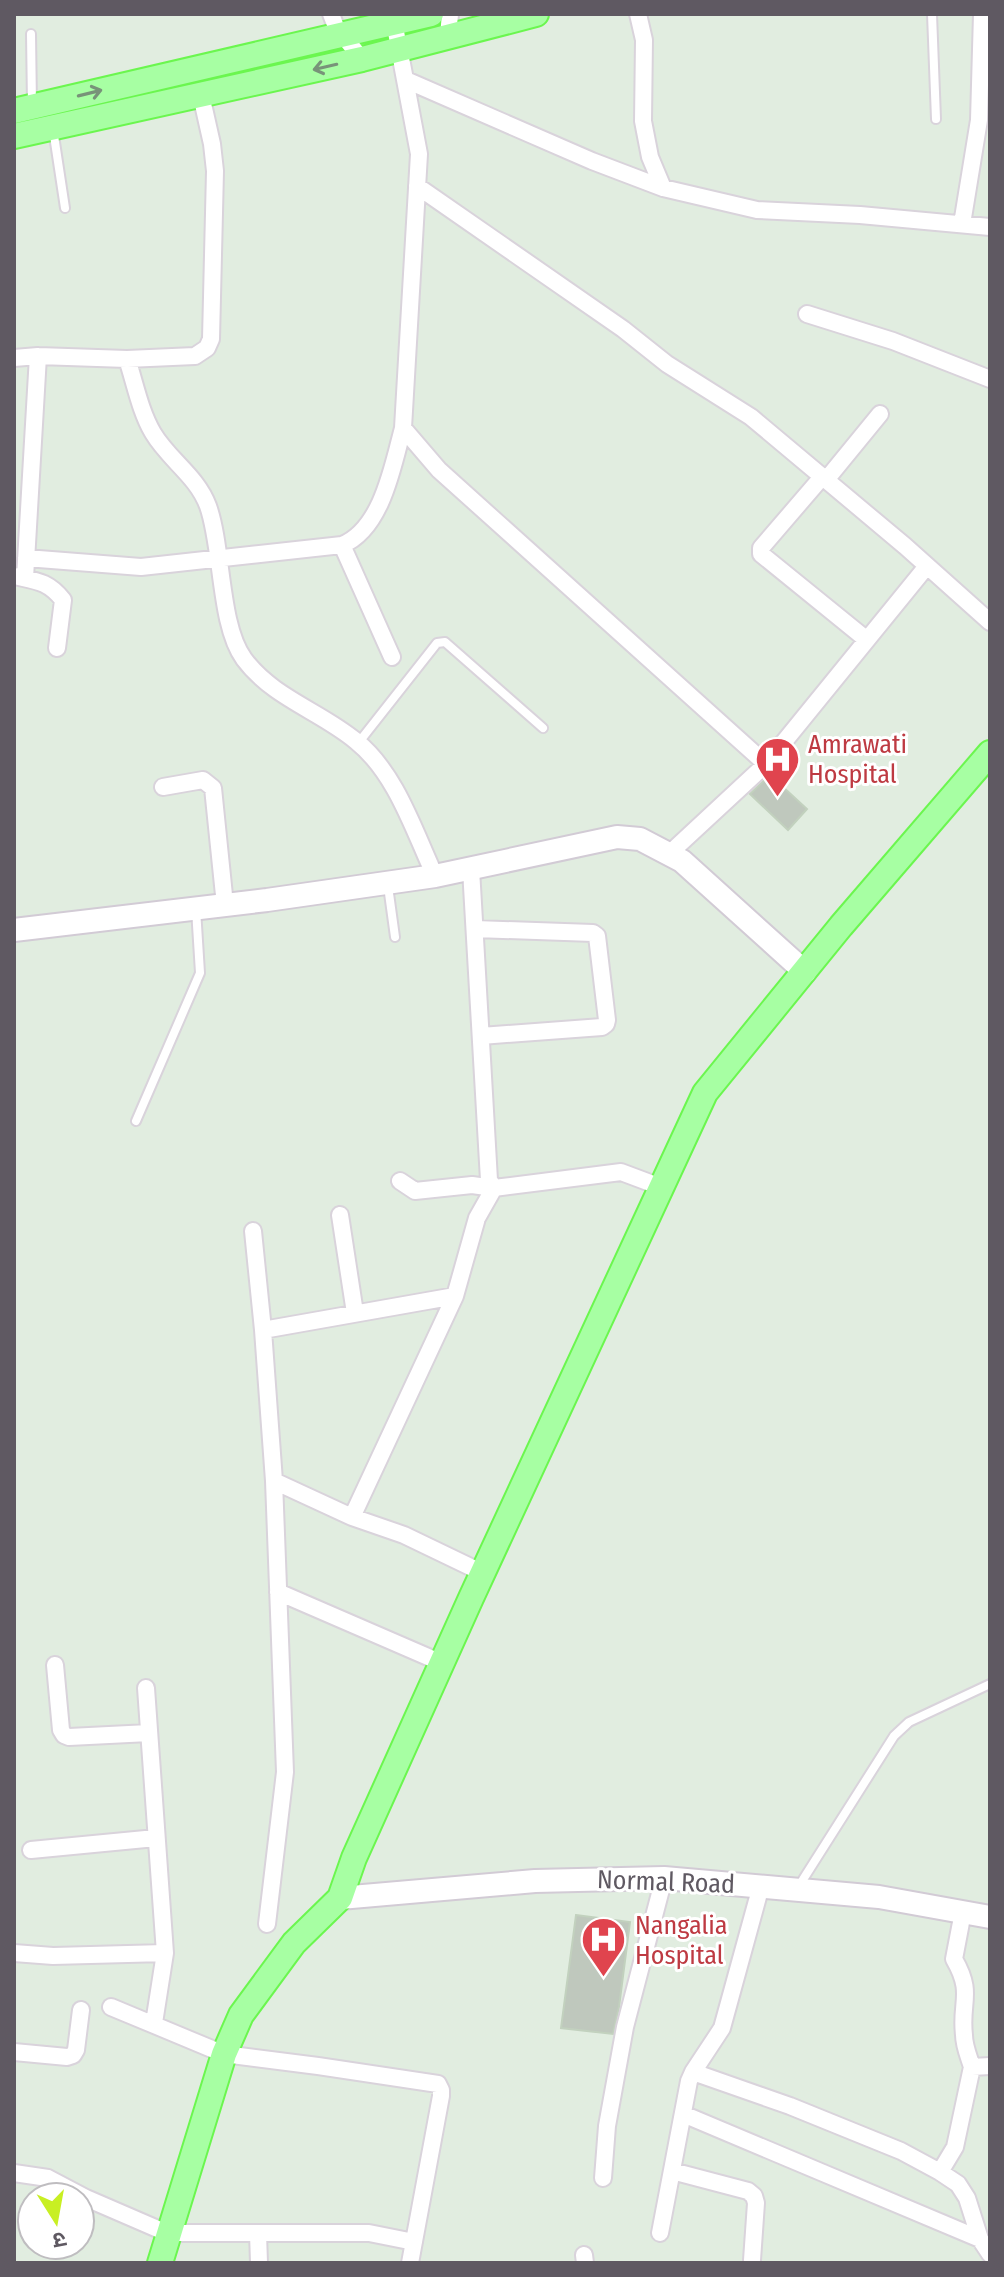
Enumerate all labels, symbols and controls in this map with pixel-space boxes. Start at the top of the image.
one-way arrow [313,60,338,75]
one-way arrow [76,84,102,99]
place label: Amrawati Hospital [808,729,907,790]
hospital icon: Amrawati Hospital [753,735,801,798]
street label: Normal Road [597,1864,735,1900]
place label: Nangalia Hospital [635,1910,728,1971]
hospital icon: Nangalia Hospital [580,1916,628,1979]
north arrow [16,2181,96,2261]
text: उ [50,2226,69,2255]

